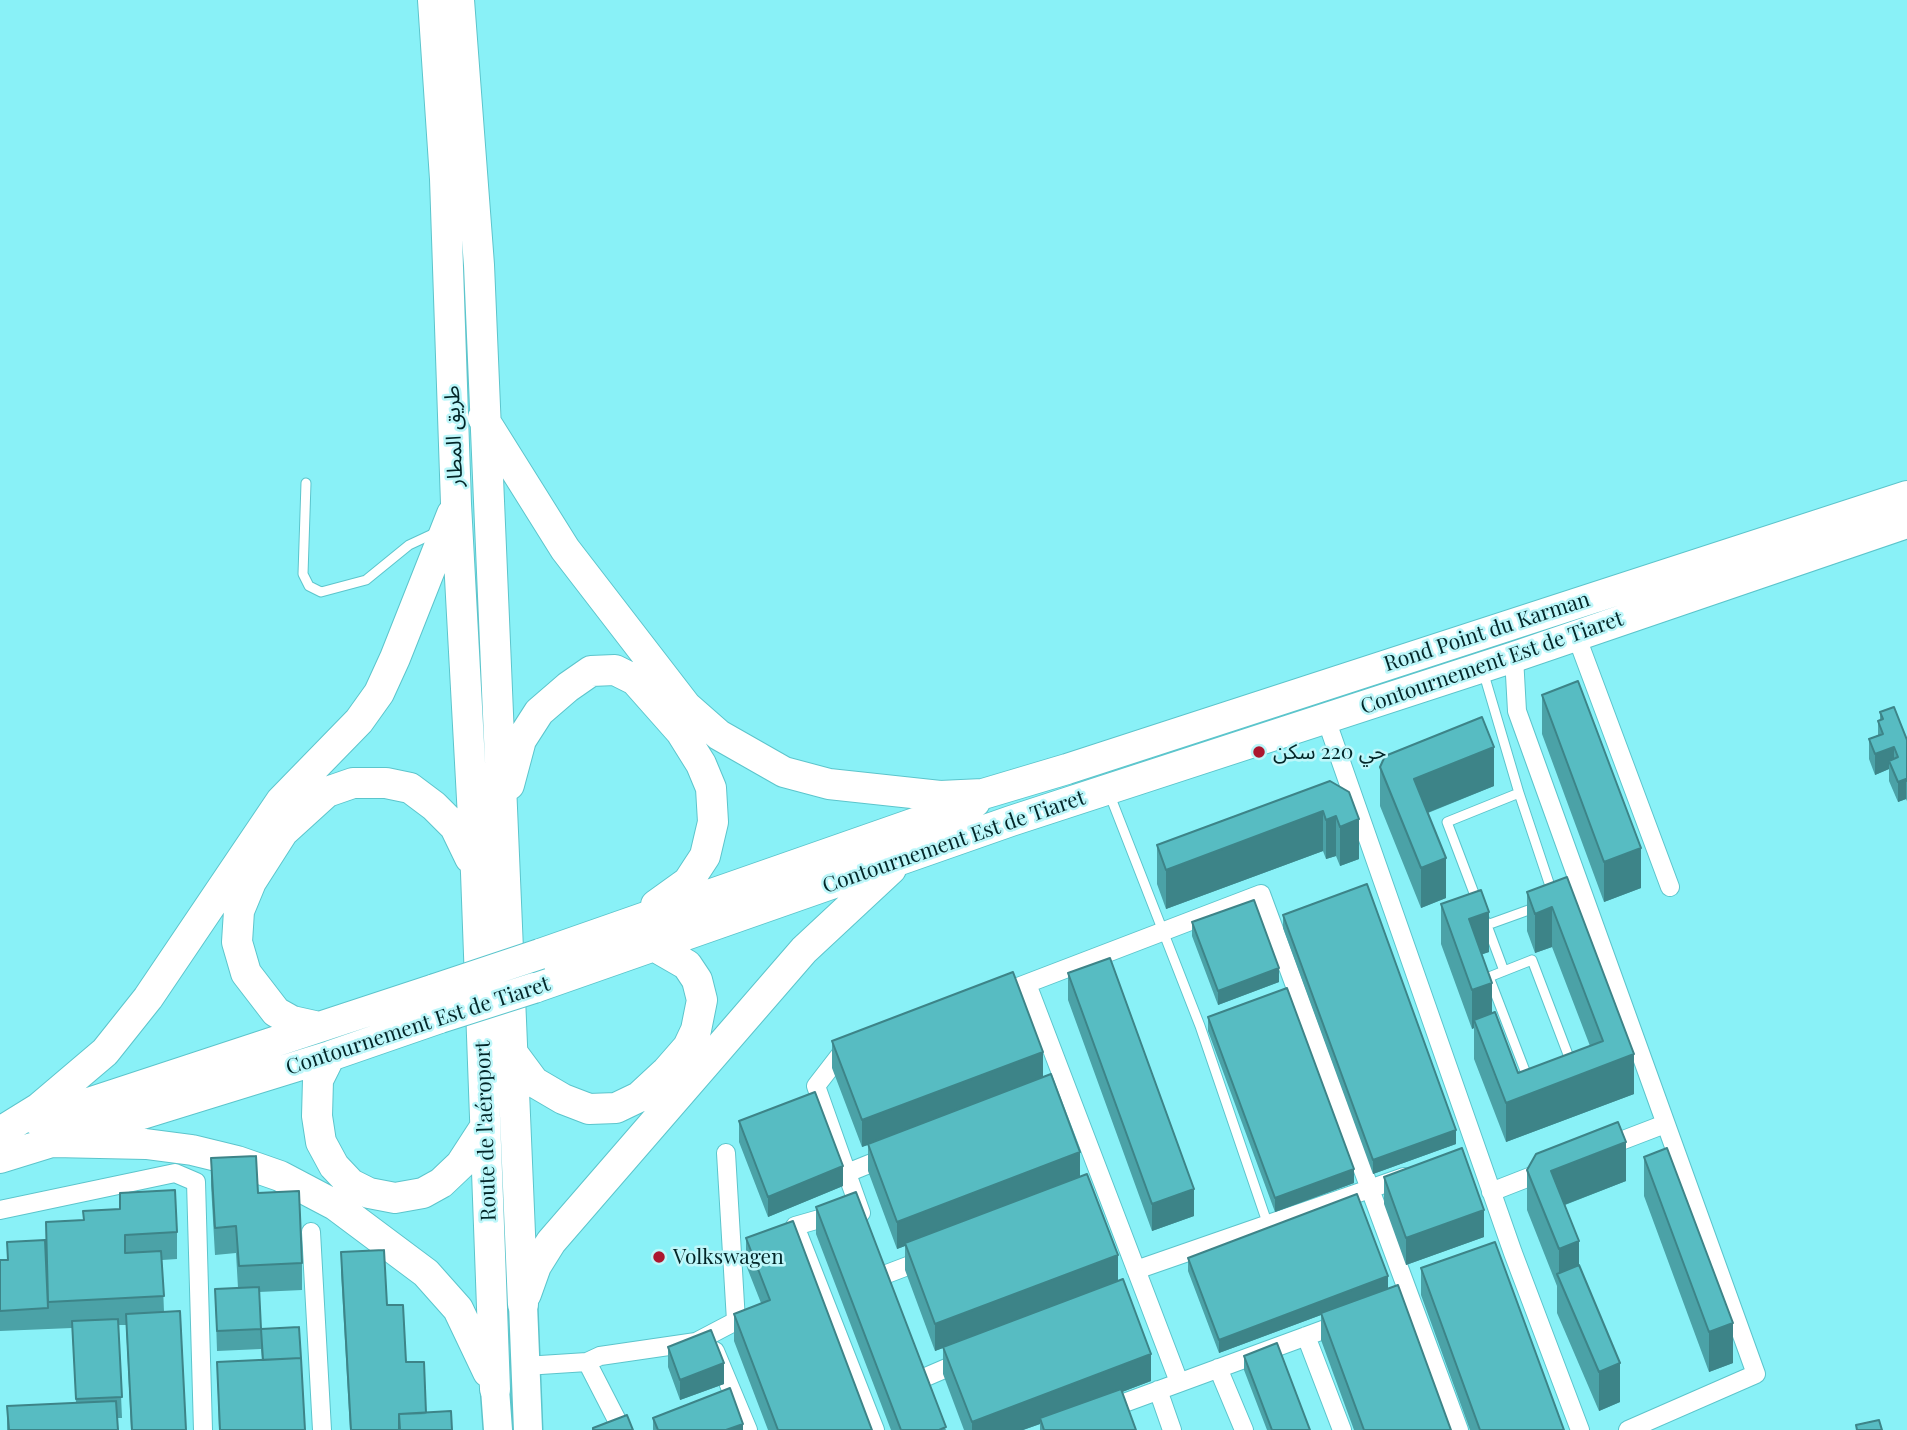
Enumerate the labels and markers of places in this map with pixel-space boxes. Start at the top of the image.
place label: حي 220 سكن [1273,739,1386,765]
marker: حي 220 سكن [1251,744,1267,760]
place label: Volkswagen [673,1244,784,1270]
marker: Volkswagen [651,1249,667,1265]

